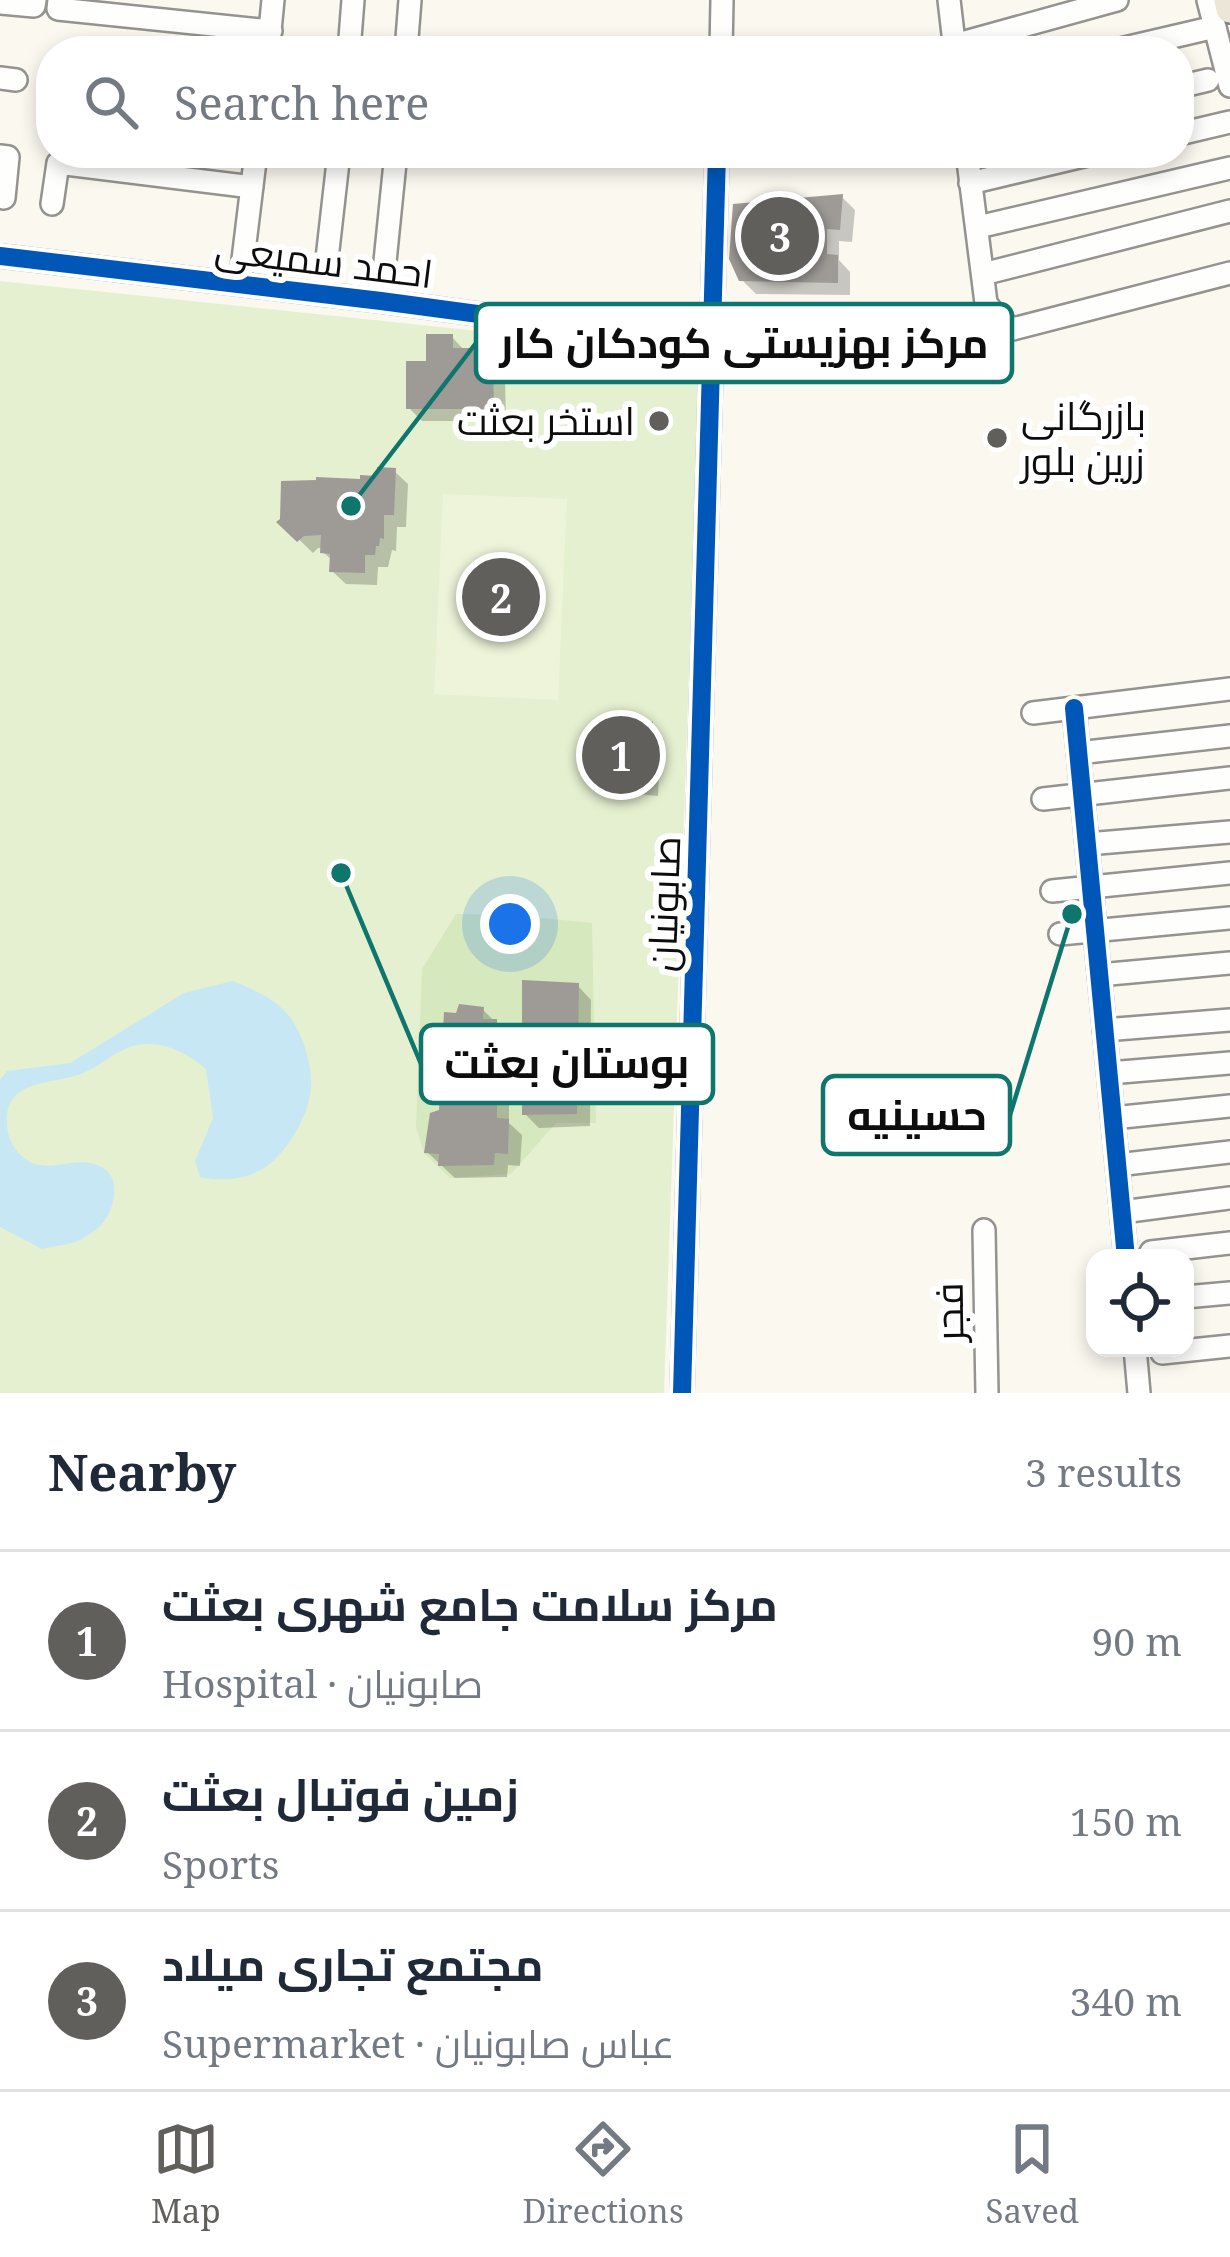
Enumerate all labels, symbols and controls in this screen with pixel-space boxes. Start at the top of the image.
search box [36,36,1194,168]
icon: search [78,69,144,135]
text: Search here [174,72,429,133]
pin: 3 [741,191,819,281]
street label: احمد سمیعی [212,220,436,299]
callout: مرکز بهزیستی کودکان کار [476,304,1012,382]
text: مرکز بهزیستی کودکان کار [499,313,988,370]
place label: بازرگانی زرین بلور [1019,388,1146,486]
place label: استخر بعثت [457,393,635,446]
marker: استخر بعثت [646,408,672,434]
marker: بازرگانی زرین بلور [984,425,1010,451]
pin: 2 [462,552,540,642]
pin: 1 [582,710,660,800]
street label: صابونیان [634,835,691,973]
your location [480,894,540,954]
callout: بوستان بعثت [421,1025,713,1103]
text: بوستان بعثت [445,1033,689,1090]
callout: حسینیه [823,1076,1010,1154]
text: حسینیه [847,1085,987,1142]
map controls [1086,1249,1194,1357]
button: locate [1086,1249,1194,1357]
street label: فجر [920,1282,975,1344]
text: Nearby [48,1436,236,1506]
text: 3 results [1025,1445,1182,1498]
text: مرکز سلامت جامع شهری بعثت [162,1573,778,1634]
text: 1 [76,1614,98,1667]
text: 90 m [1091,1614,1182,1667]
text: Hospital · صابونیان [162,1656,483,1709]
text: زمین فوتبال بعثت [162,1763,519,1824]
text: 2 [76,1794,98,1847]
text: 150 m [1070,1794,1182,1847]
text: Sports [162,1837,279,1890]
text: مجتمع تجاری میلاد [162,1933,543,1994]
text: 3 [76,1974,98,2027]
text: 340 m [1070,1974,1182,2027]
text: Supermarket · عباس صابونیان [162,2016,674,2069]
tab: Map [151,2116,221,2233]
tab: Directions [522,2116,684,2233]
tab: Saved [986,2116,1079,2233]

